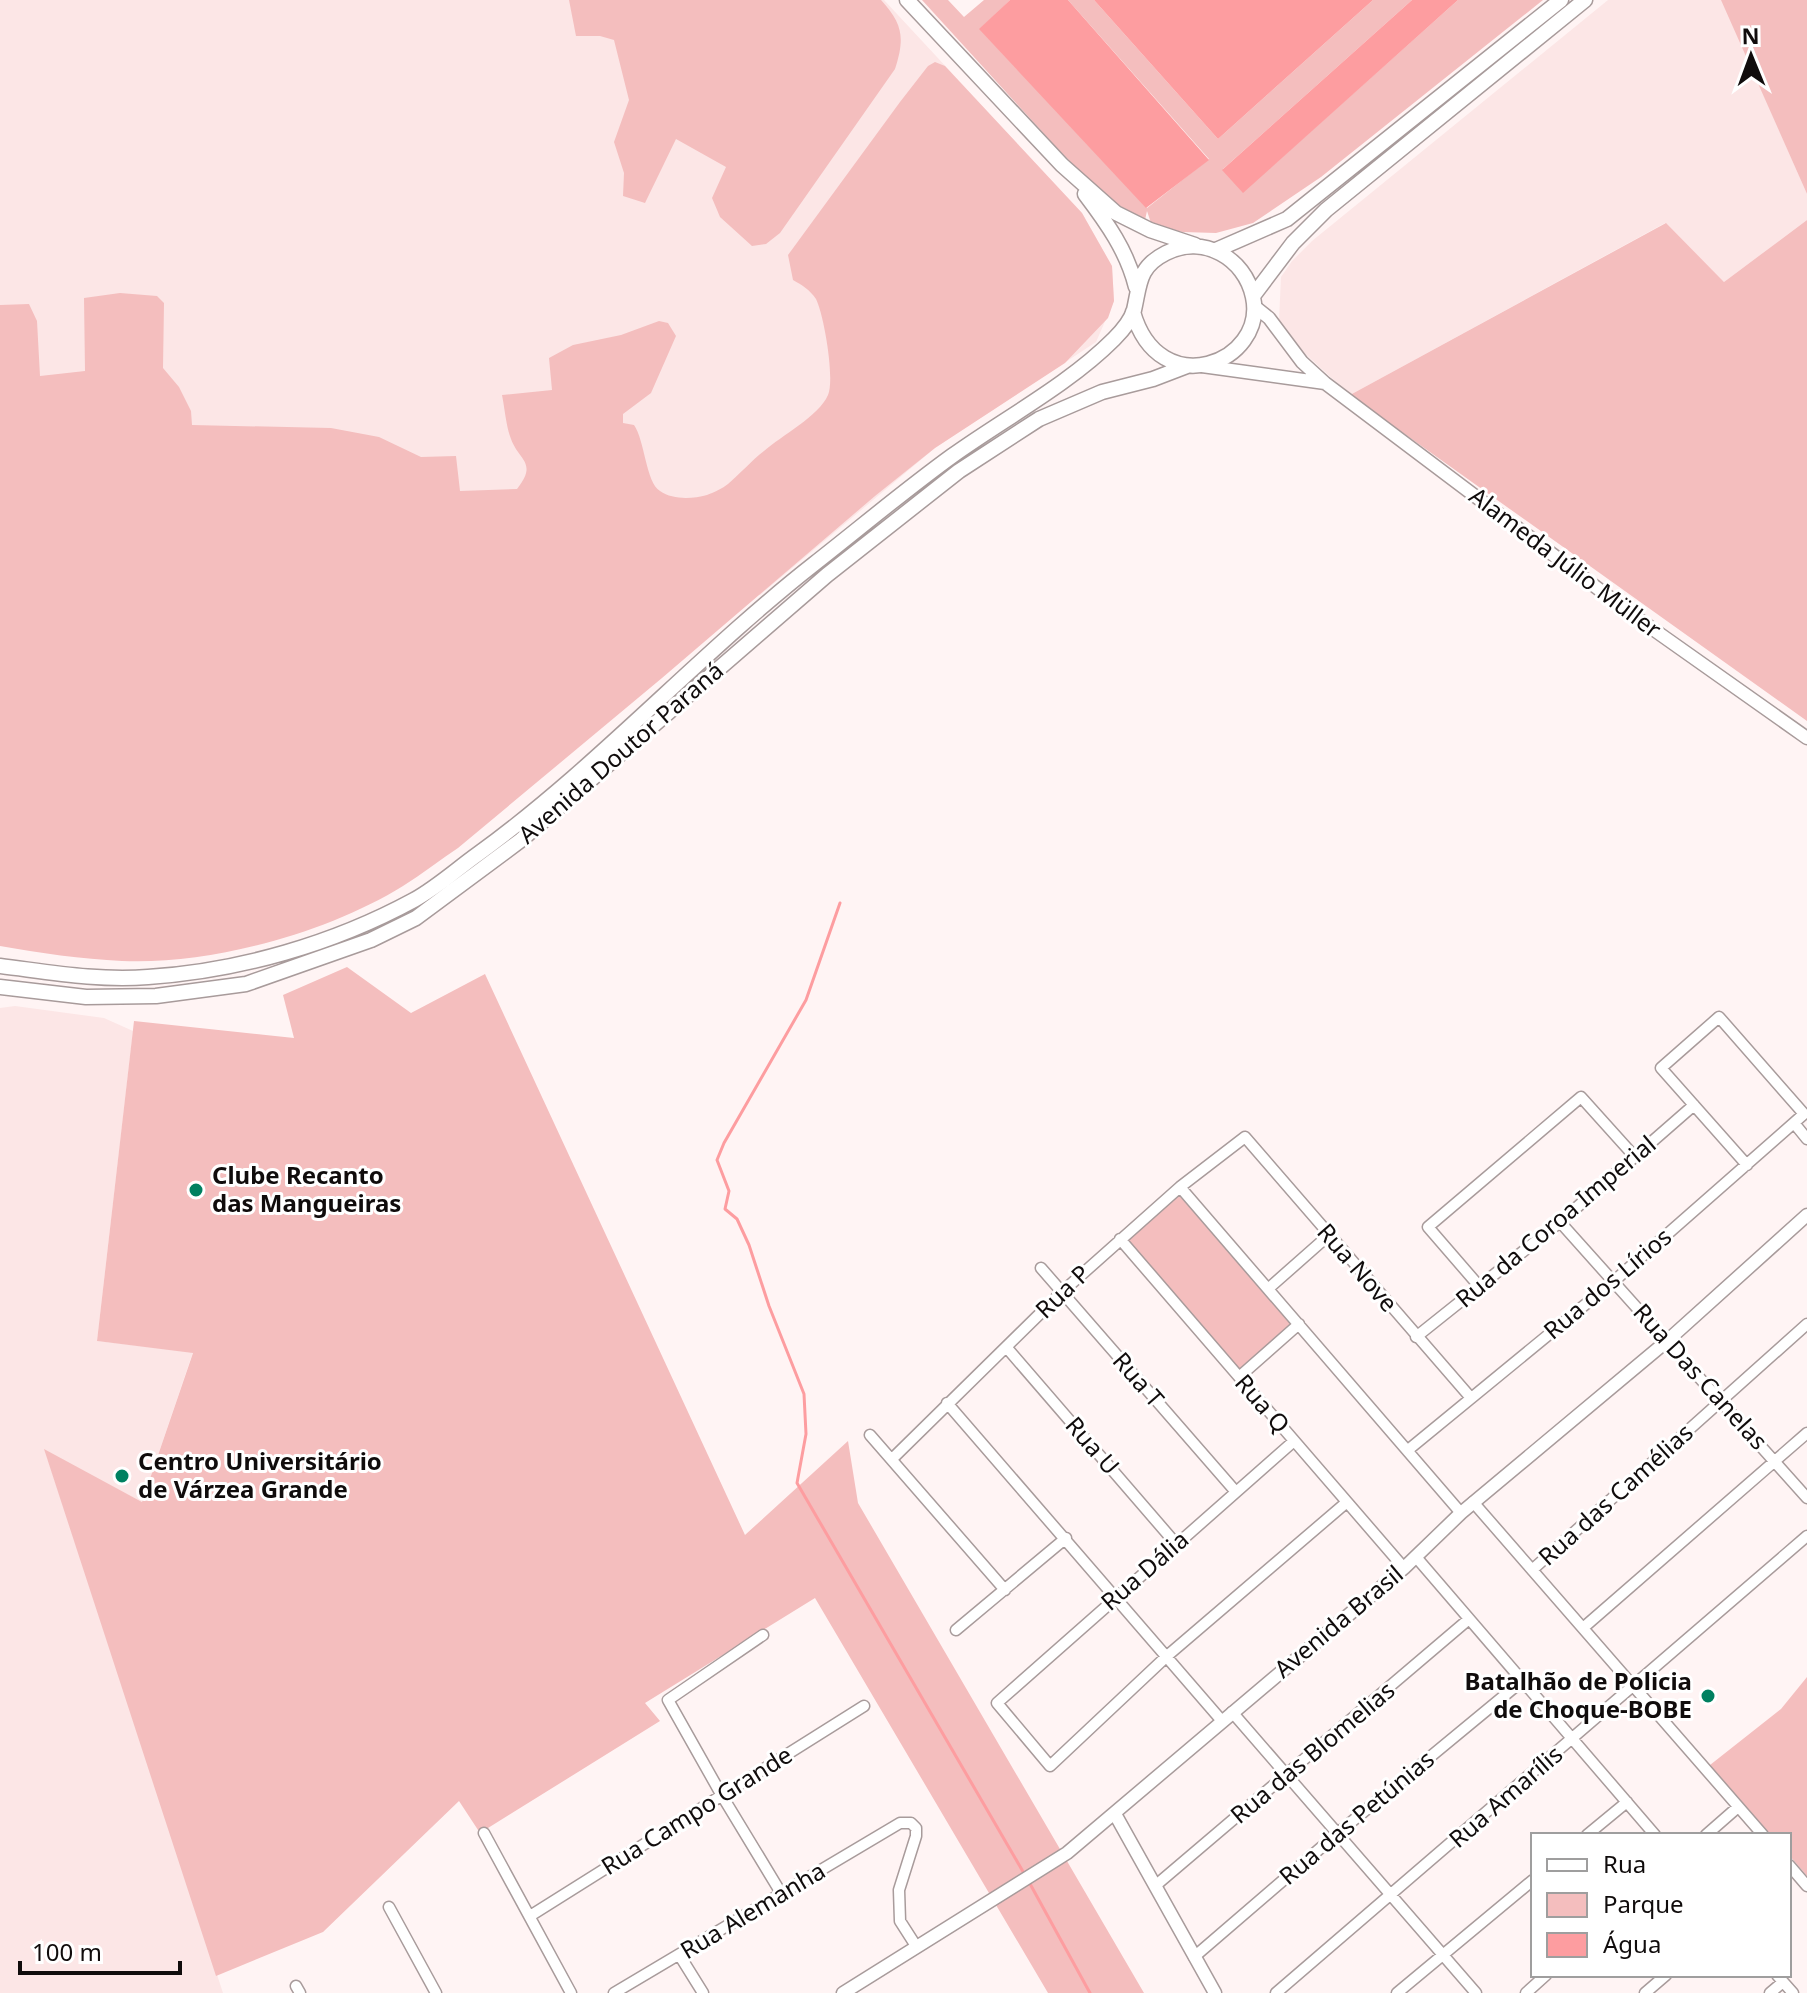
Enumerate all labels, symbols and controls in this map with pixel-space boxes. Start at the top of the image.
north arrow [1711,16,1791,96]
text: N [1741,20,1760,50]
street label: Alameda Júlio Müller [1463,479,1669,645]
street label: Avenida Doutor Paraná [510,653,730,850]
street label: Rua da Coroa Imperial [1448,1127,1662,1314]
place label: Clube Recanto das Mangueiras [212,1158,401,1219]
marker: Clube Recanto das Mangueiras [187,1181,205,1199]
street label: Rua Nove [1310,1216,1406,1318]
street label: Rua dos Lírios [1536,1220,1678,1346]
street label: Rua P [1027,1257,1096,1325]
street label: Rua Das Canelas [1627,1296,1776,1456]
street label: Rua T [1106,1344,1173,1414]
street label: Rua Q [1228,1366,1298,1440]
street label: Rua U [1059,1409,1128,1481]
street label: Rua das Camélias [1531,1416,1699,1572]
place label: Centro Universitário de Várzea Grande [138,1444,382,1505]
marker: Centro Universitário de Várzea Grande [113,1467,131,1485]
street label: Rua Dália [1093,1523,1195,1617]
street label: Avenida Brasil [1267,1557,1410,1685]
place label: Batalhão de Policia de Choque-BOBE [1465,1664,1692,1725]
street label: Rua das Blomelias [1223,1673,1401,1830]
marker: Batalhão de Policia de Choque-BOBE [1699,1687,1717,1705]
street label: Rua Amarílis [1441,1737,1569,1854]
street label: Rua Campo Grande [594,1738,798,1882]
street label: Rua das Petúnias [1272,1742,1441,1892]
legend [1531,1833,1791,1977]
text: Rua [1603,1847,1646,1880]
street label: Rua Alemanha [674,1853,831,1966]
text: Parque [1603,1887,1684,1920]
scale bar [20,1925,180,1975]
text: Água [1603,1927,1661,1960]
text: 100 m [32,1935,102,1968]

